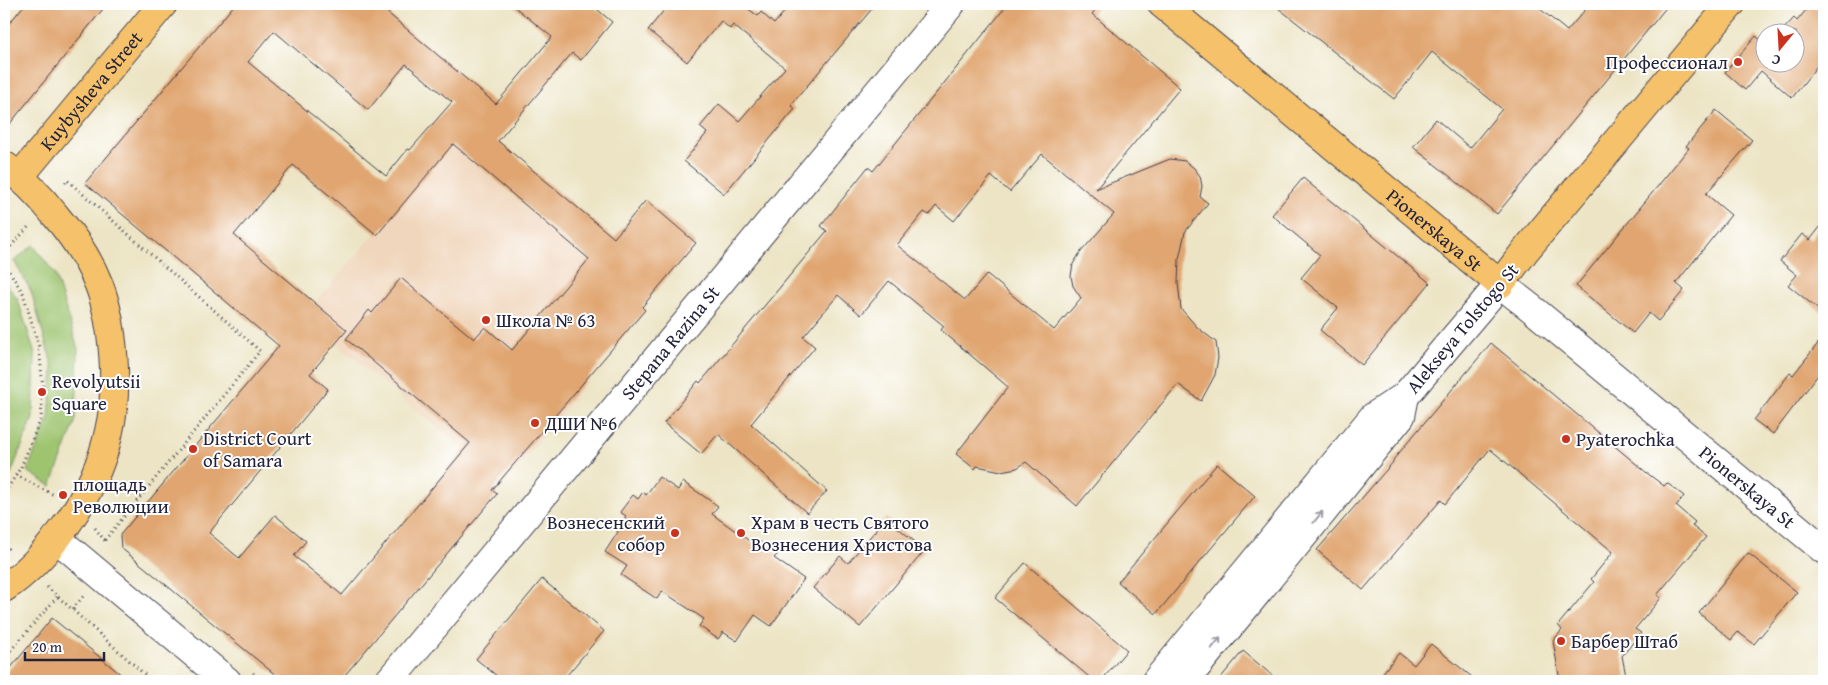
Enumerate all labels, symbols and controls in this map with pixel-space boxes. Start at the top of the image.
north arrow [1756,22,1806,72]
street label: Kuybysheva Street [33,25,149,156]
place label: Профессионал [1606,48,1728,76]
text: С [1769,50,1783,71]
marker: Профессионал [1732,56,1744,68]
street label: Pionerskaya St [1381,182,1489,278]
street label: Alekseya Tolstogo St [1399,257,1525,399]
street label: Stepana Razina St [614,279,726,406]
place label: Школа № 63 [496,306,596,334]
marker: Школа № 63 [480,314,492,326]
place label: Revolyutsii Square [52,367,141,417]
marker: Revolyutsii Square [36,386,48,398]
place label: ДШИ №6 [544,409,617,437]
marker: ДШИ №6 [529,417,541,429]
place label: District Court of Samara [203,424,312,474]
place label: Pyaterochka [1576,425,1675,453]
marker: Pyaterochka [1560,433,1572,445]
street label: Pionerskaya St [1693,439,1802,535]
marker: District Court of Samara [187,443,199,455]
place label: площадь Революции [73,470,169,520]
marker: площадь Революции [57,489,69,501]
place label: Вознесенский собор [547,508,665,558]
place label: Храм в честь Святого Вознесения Христова [751,508,932,558]
one-way arrow [1313,511,1324,524]
marker: Вознесенский собор [669,527,681,539]
marker: Храм в честь Святого Вознесения Христова [735,527,747,539]
place label: Барбер Штаб [1571,627,1678,655]
scale bar [25,630,104,662]
marker: Барбер Штаб [1555,635,1567,647]
text: 20 m [32,636,63,657]
one-way arrow [1210,637,1221,650]

